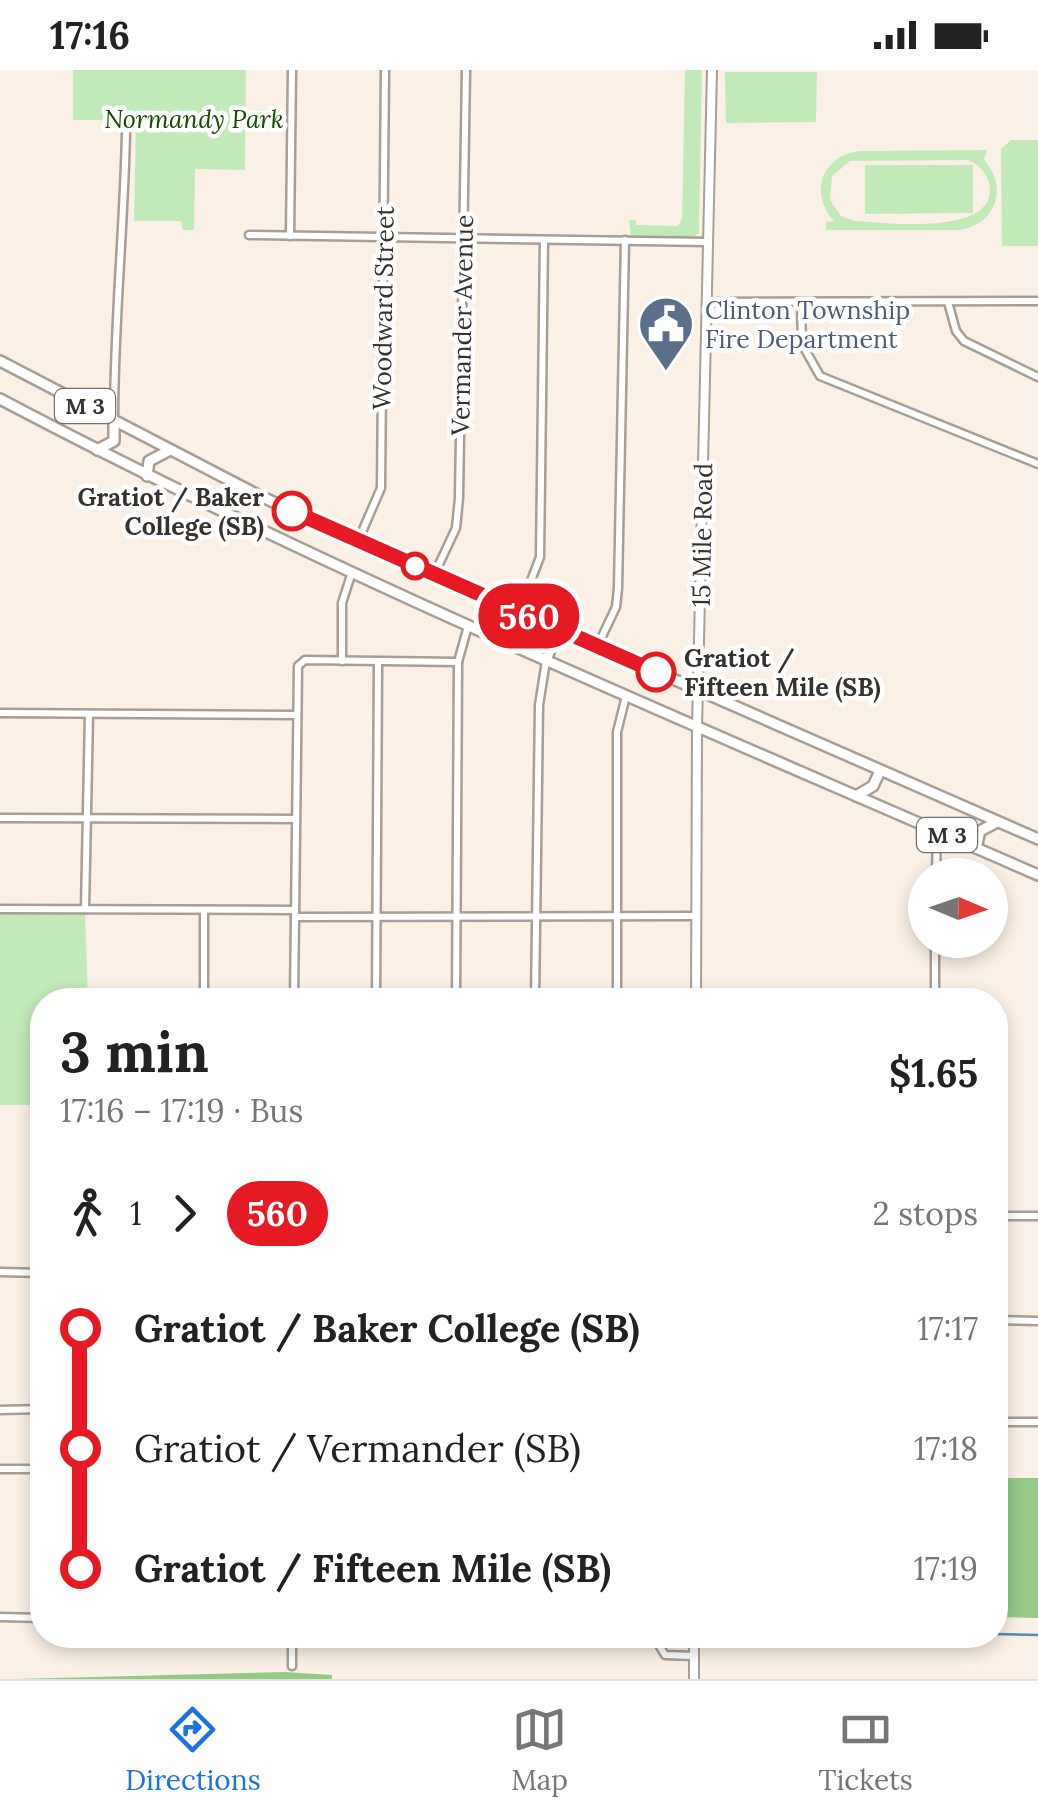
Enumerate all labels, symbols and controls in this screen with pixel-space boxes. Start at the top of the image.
text: 17:16 [50,11,130,59]
park label: Normandy Park [104,103,284,135]
street label: Woodward Street [365,206,401,410]
street label: Vermander Avenue [444,214,480,437]
public building icon: Clinton Township Fire Department [636,294,696,373]
place label: Clinton Township Fire Department [705,294,910,355]
road number: M 3 [55,389,115,423]
street label: 15 Mile Road [685,463,719,607]
place label: Gratiot / Baker College (SB) [78,481,264,542]
marker: Gratiot / Baker College (SB) [273,492,311,530]
unlabelled marker [402,553,428,579]
line badge: 560 [472,584,586,648]
text: 560 [498,594,560,639]
place label: Gratiot / Fifteen Mile (SB) [684,642,881,703]
marker: Gratiot / Fifteen Mile (SB) [637,653,675,691]
road number: M 3 [917,818,977,852]
north arrow [908,858,1008,958]
map controls [908,858,1008,958]
text: 3 min [60,1017,209,1087]
text: $1.65 [889,1049,978,1097]
text: 17:16 – 17:19 · Bus [60,1090,303,1131]
icon: walk [60,1186,115,1241]
icon: forward [157,1186,212,1241]
text: 560 [247,1191,308,1236]
text: 1 [130,1193,142,1234]
text: 2 stops [873,1193,978,1234]
text: Gratiot / Baker College (SB) [134,1304,640,1352]
text: 17:17 [917,1308,978,1349]
text: Gratiot / Vermander (SB) [134,1424,581,1472]
text: 17:18 [914,1428,978,1469]
text: Gratiot / Fifteen Mile (SB) [134,1544,611,1592]
text: 17:19 [913,1548,978,1589]
tab: Directions [125,1702,261,1798]
tab: Map [511,1702,568,1798]
tab: Tickets [818,1702,913,1798]

